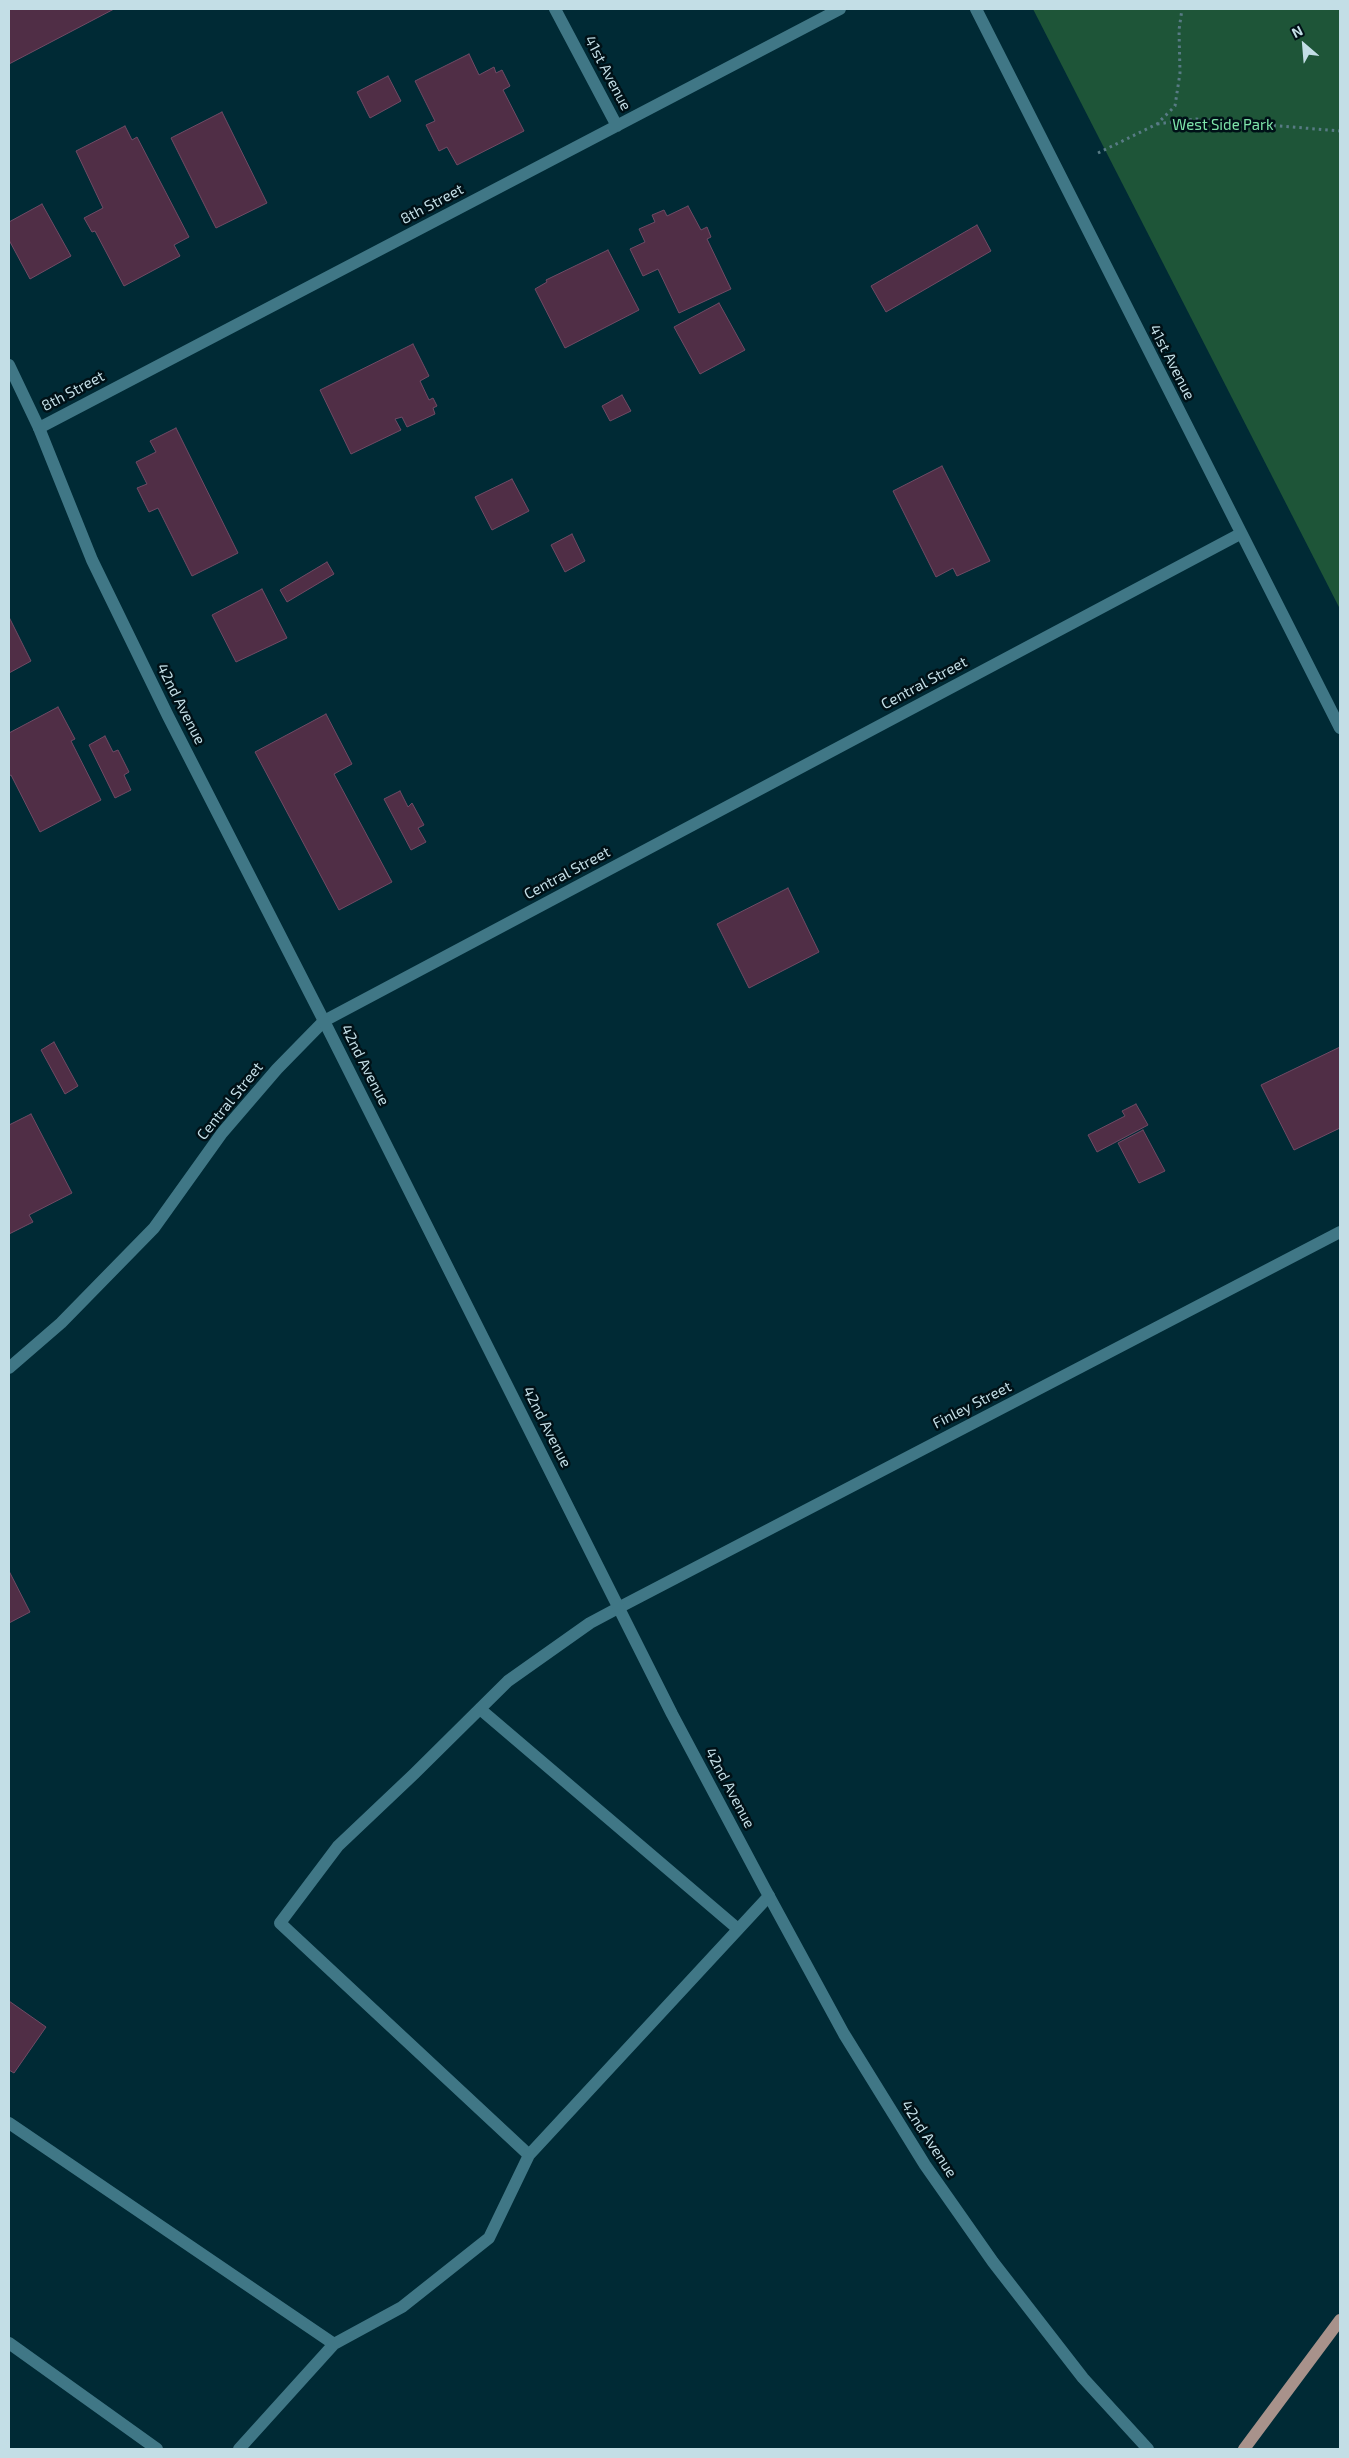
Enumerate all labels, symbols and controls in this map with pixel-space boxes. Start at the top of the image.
north arrow [1279,20,1329,70]
text: N [1289,21,1305,41]
street label: 41st Avenue [581,33,635,113]
park label: West Side Park [1172,116,1274,134]
street label: 8th Street [398,180,466,228]
street label: 41st Avenue [1145,321,1199,403]
street label: 8th Street [39,367,107,415]
street label: Central Street [878,653,970,713]
street label: 42nd Avenue [153,660,209,748]
street label: Central Street [521,843,613,903]
street label: 42nd Avenue [337,1021,393,1109]
street label: Central Street [193,1059,267,1143]
street label: Finley Street [930,1377,1014,1433]
street label: 42nd Avenue [519,1383,575,1471]
street label: 42nd Avenue [701,1745,759,1831]
street label: 42nd Avenue [897,2097,961,2181]

